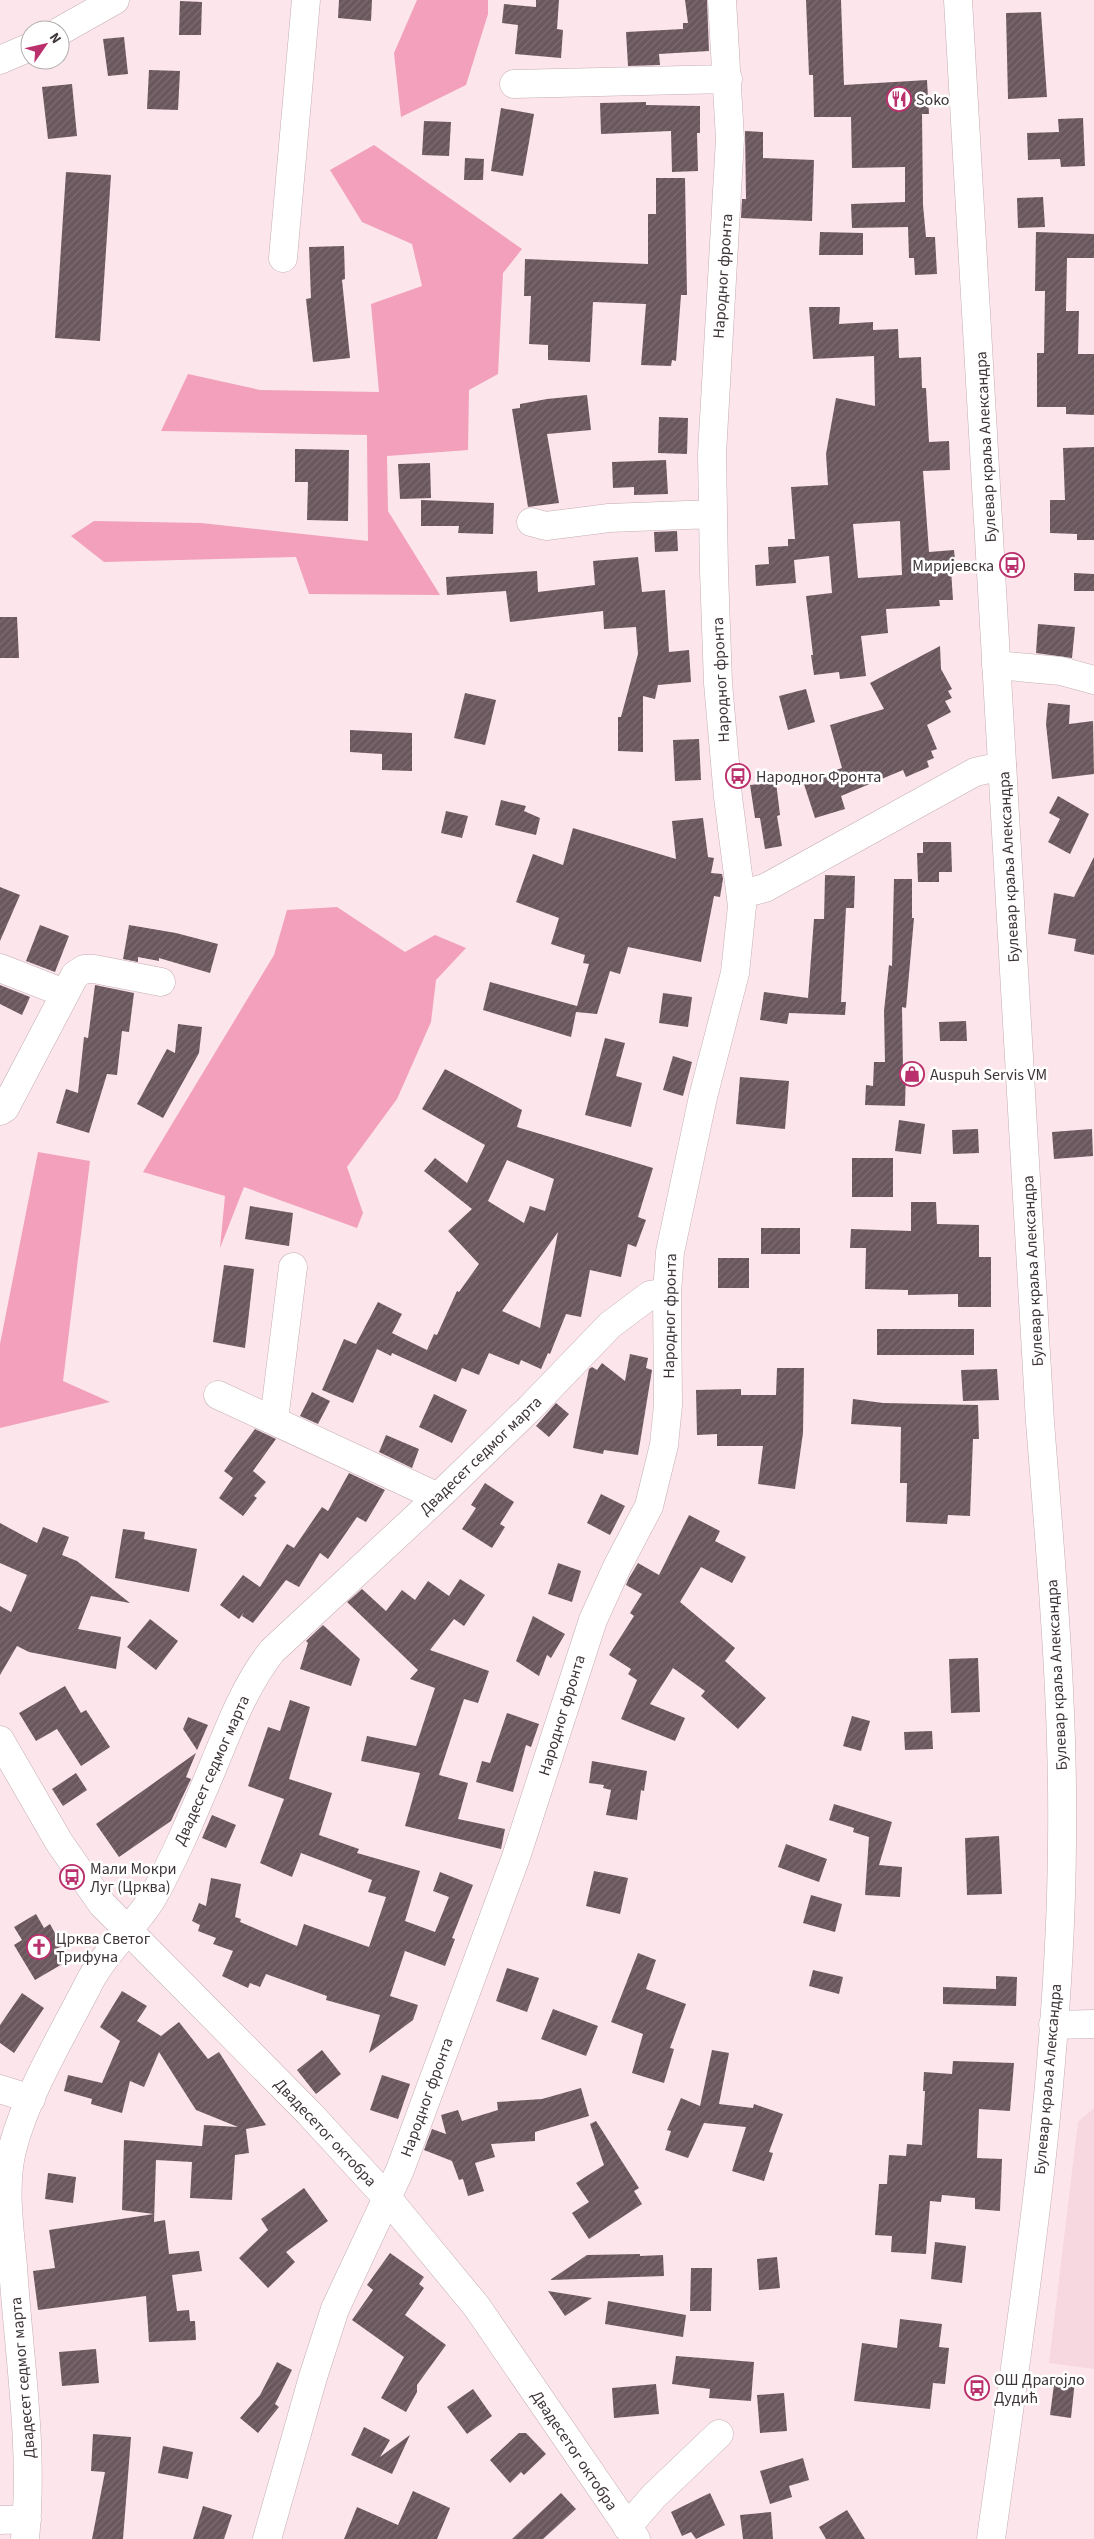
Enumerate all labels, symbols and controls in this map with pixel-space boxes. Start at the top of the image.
north arrow [20,20,70,70]
text: N [44,29,66,48]
restaurant icon: Soko [886,86,912,112]
place label: Soko [916,89,950,111]
street label: Народног фронта [708,213,738,339]
street label: Булевар краља Александра [970,351,1002,543]
bus stop icon: Миријевска [999,552,1025,578]
place label: Миријевска [912,555,994,577]
street label: Народног фронта [707,617,735,743]
bus stop icon: Народног Фронта [725,763,751,789]
place label: Народног Фронта [756,766,881,788]
street label: Булевар краља Александра [993,771,1025,963]
shop icon: Auspuh Servis VM [899,1061,925,1087]
place label: Auspuh Servis VM [930,1064,1047,1086]
street label: Булевар краља Александра [1017,1175,1049,1367]
street label: Народног фронта [658,1253,682,1379]
street label: Двадесет седмог марта [415,1391,547,1520]
street label: Булевар краља Александра [1041,1579,1073,1771]
street label: Народног фронта [533,1652,591,1778]
street label: Двадесет седмог марта [169,1692,255,1849]
place label: Мали Мокри Луг (Црква) [90,1858,177,1898]
bus stop icon: Мали Мокри Луг (Црква) [59,1864,85,1890]
place label: Црква Светог Трифуна [56,1928,151,1968]
church icon: Црква Светог Трифуна [26,1934,52,1960]
street label: Булевар краља Александра [1029,1983,1067,2175]
street label: Народног фронта [395,2035,459,2160]
street label: Двадесетог октобра [269,2074,381,2192]
street label: Двадесет седмог марта [5,2296,41,2460]
place label: ОШ Драгојло Дудић [994,2369,1085,2409]
bus stop icon: ОШ Драгојло Дудић [964,2375,990,2401]
street label: Двадесетог октобра [526,2386,623,2515]

